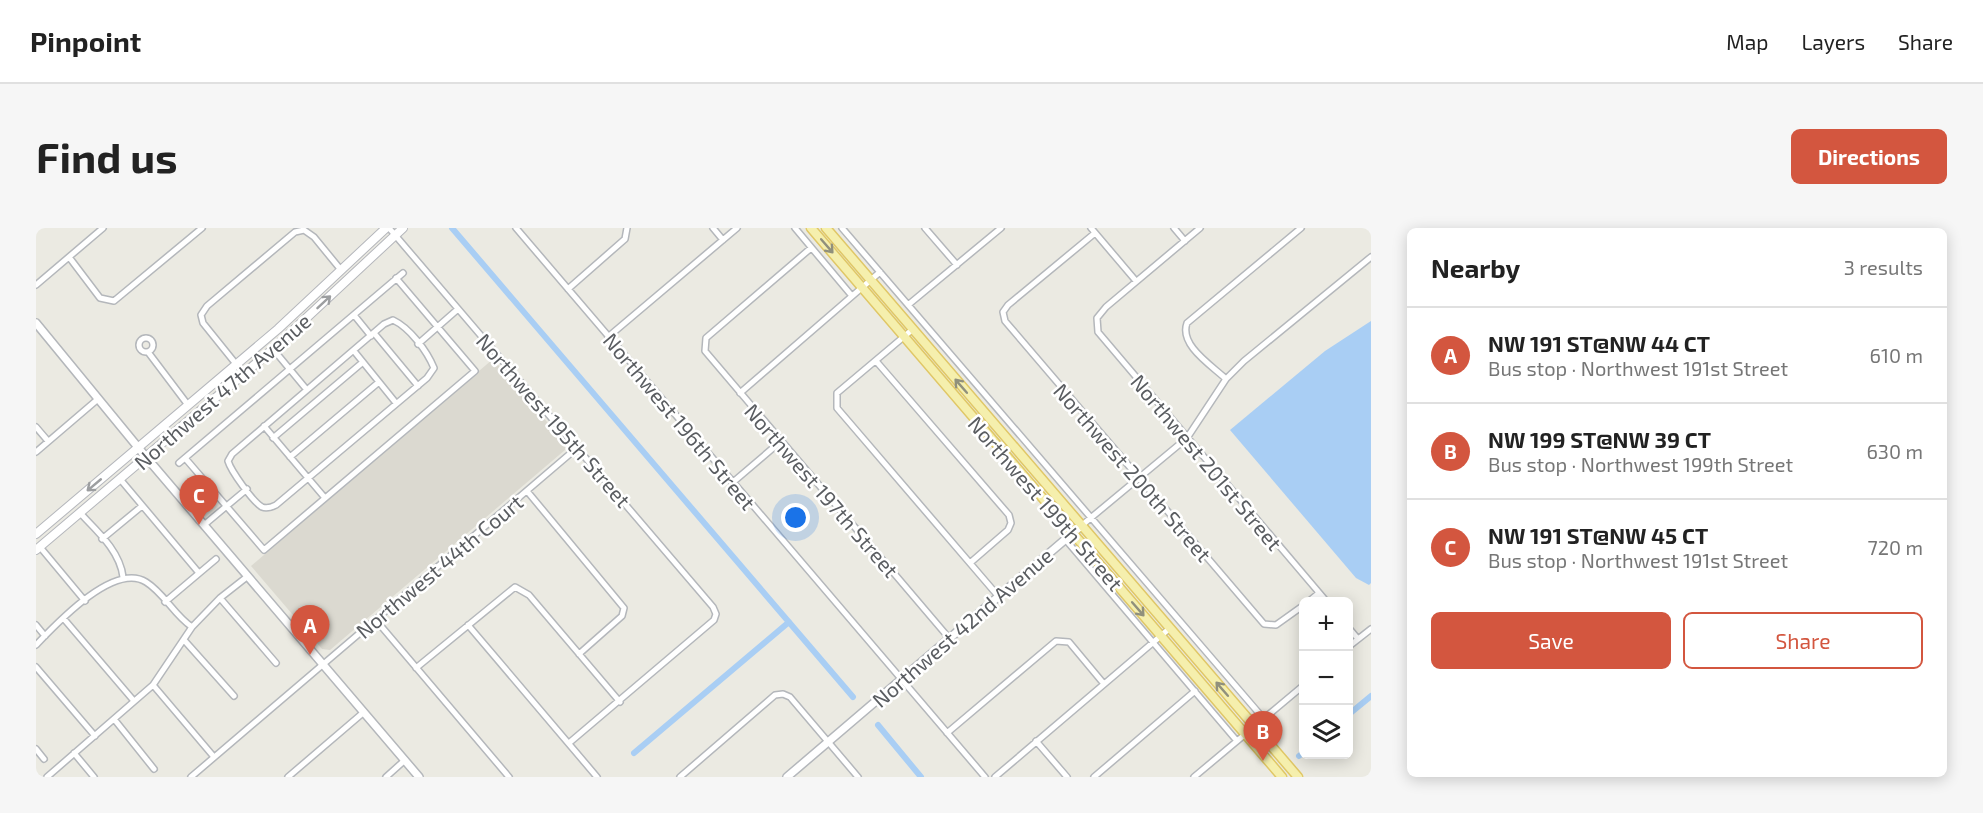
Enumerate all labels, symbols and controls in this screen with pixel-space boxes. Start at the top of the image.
text: Pinpoint [30,24,141,58]
text: Map [1726,29,1768,54]
text: Layers [1801,29,1865,54]
text: Share [1898,29,1953,54]
button: Directions [1791,129,1947,184]
text: Find us [36,131,178,181]
one-way arrow [820,238,833,254]
text: Nearby [1431,252,1520,283]
text: 3 results [1844,255,1923,279]
one-way arrow [317,295,332,309]
street label: Northwest 47th Avenue [129,308,315,474]
street label: Northwest 195th Street [472,328,636,512]
street label: Northwest 196th Street [599,328,761,514]
text: NW 191 ST@NW 44 CT [1488,330,1710,356]
text: A [1444,343,1457,367]
text: 610 m [1870,343,1923,367]
text: Bus stop · Northwest 191st Street [1488,356,1788,380]
street label: Northwest 201st Street [1126,369,1288,555]
street label: Northwest 200th Street [1049,378,1217,566]
one-way arrow [954,379,968,394]
street label: Northwest 197th Street [740,398,904,582]
street label: Northwest 199th Street [963,411,1129,595]
text: NW 199 ST@NW 39 CT [1488,426,1711,452]
text: B [1444,439,1457,463]
text: 630 m [1866,439,1923,463]
text: Bus stop · Northwest 199th Street [1488,452,1793,476]
pin: C [180,476,218,525]
one-way arrow [87,478,102,492]
street label: Northwest 44th Court [350,489,528,643]
your location [781,503,810,532]
text: NW 191 ST@NW 45 CT [1488,522,1708,548]
text: C [1445,535,1456,559]
text: 720 m [1867,535,1923,559]
street label: Northwest 42nd Avenue [867,542,1057,712]
text: Bus stop · Northwest 191st Street [1488,548,1788,572]
map controls [1299,597,1353,759]
button: + [1299,597,1353,651]
one-way arrow [1131,601,1145,616]
pin: A [290,606,330,655]
button: Save [1431,612,1671,669]
button: Share [1683,612,1923,669]
button: − [1299,651,1353,705]
one-way arrow [1215,682,1229,697]
button: layers [1299,705,1353,759]
pin: B [1244,712,1282,761]

